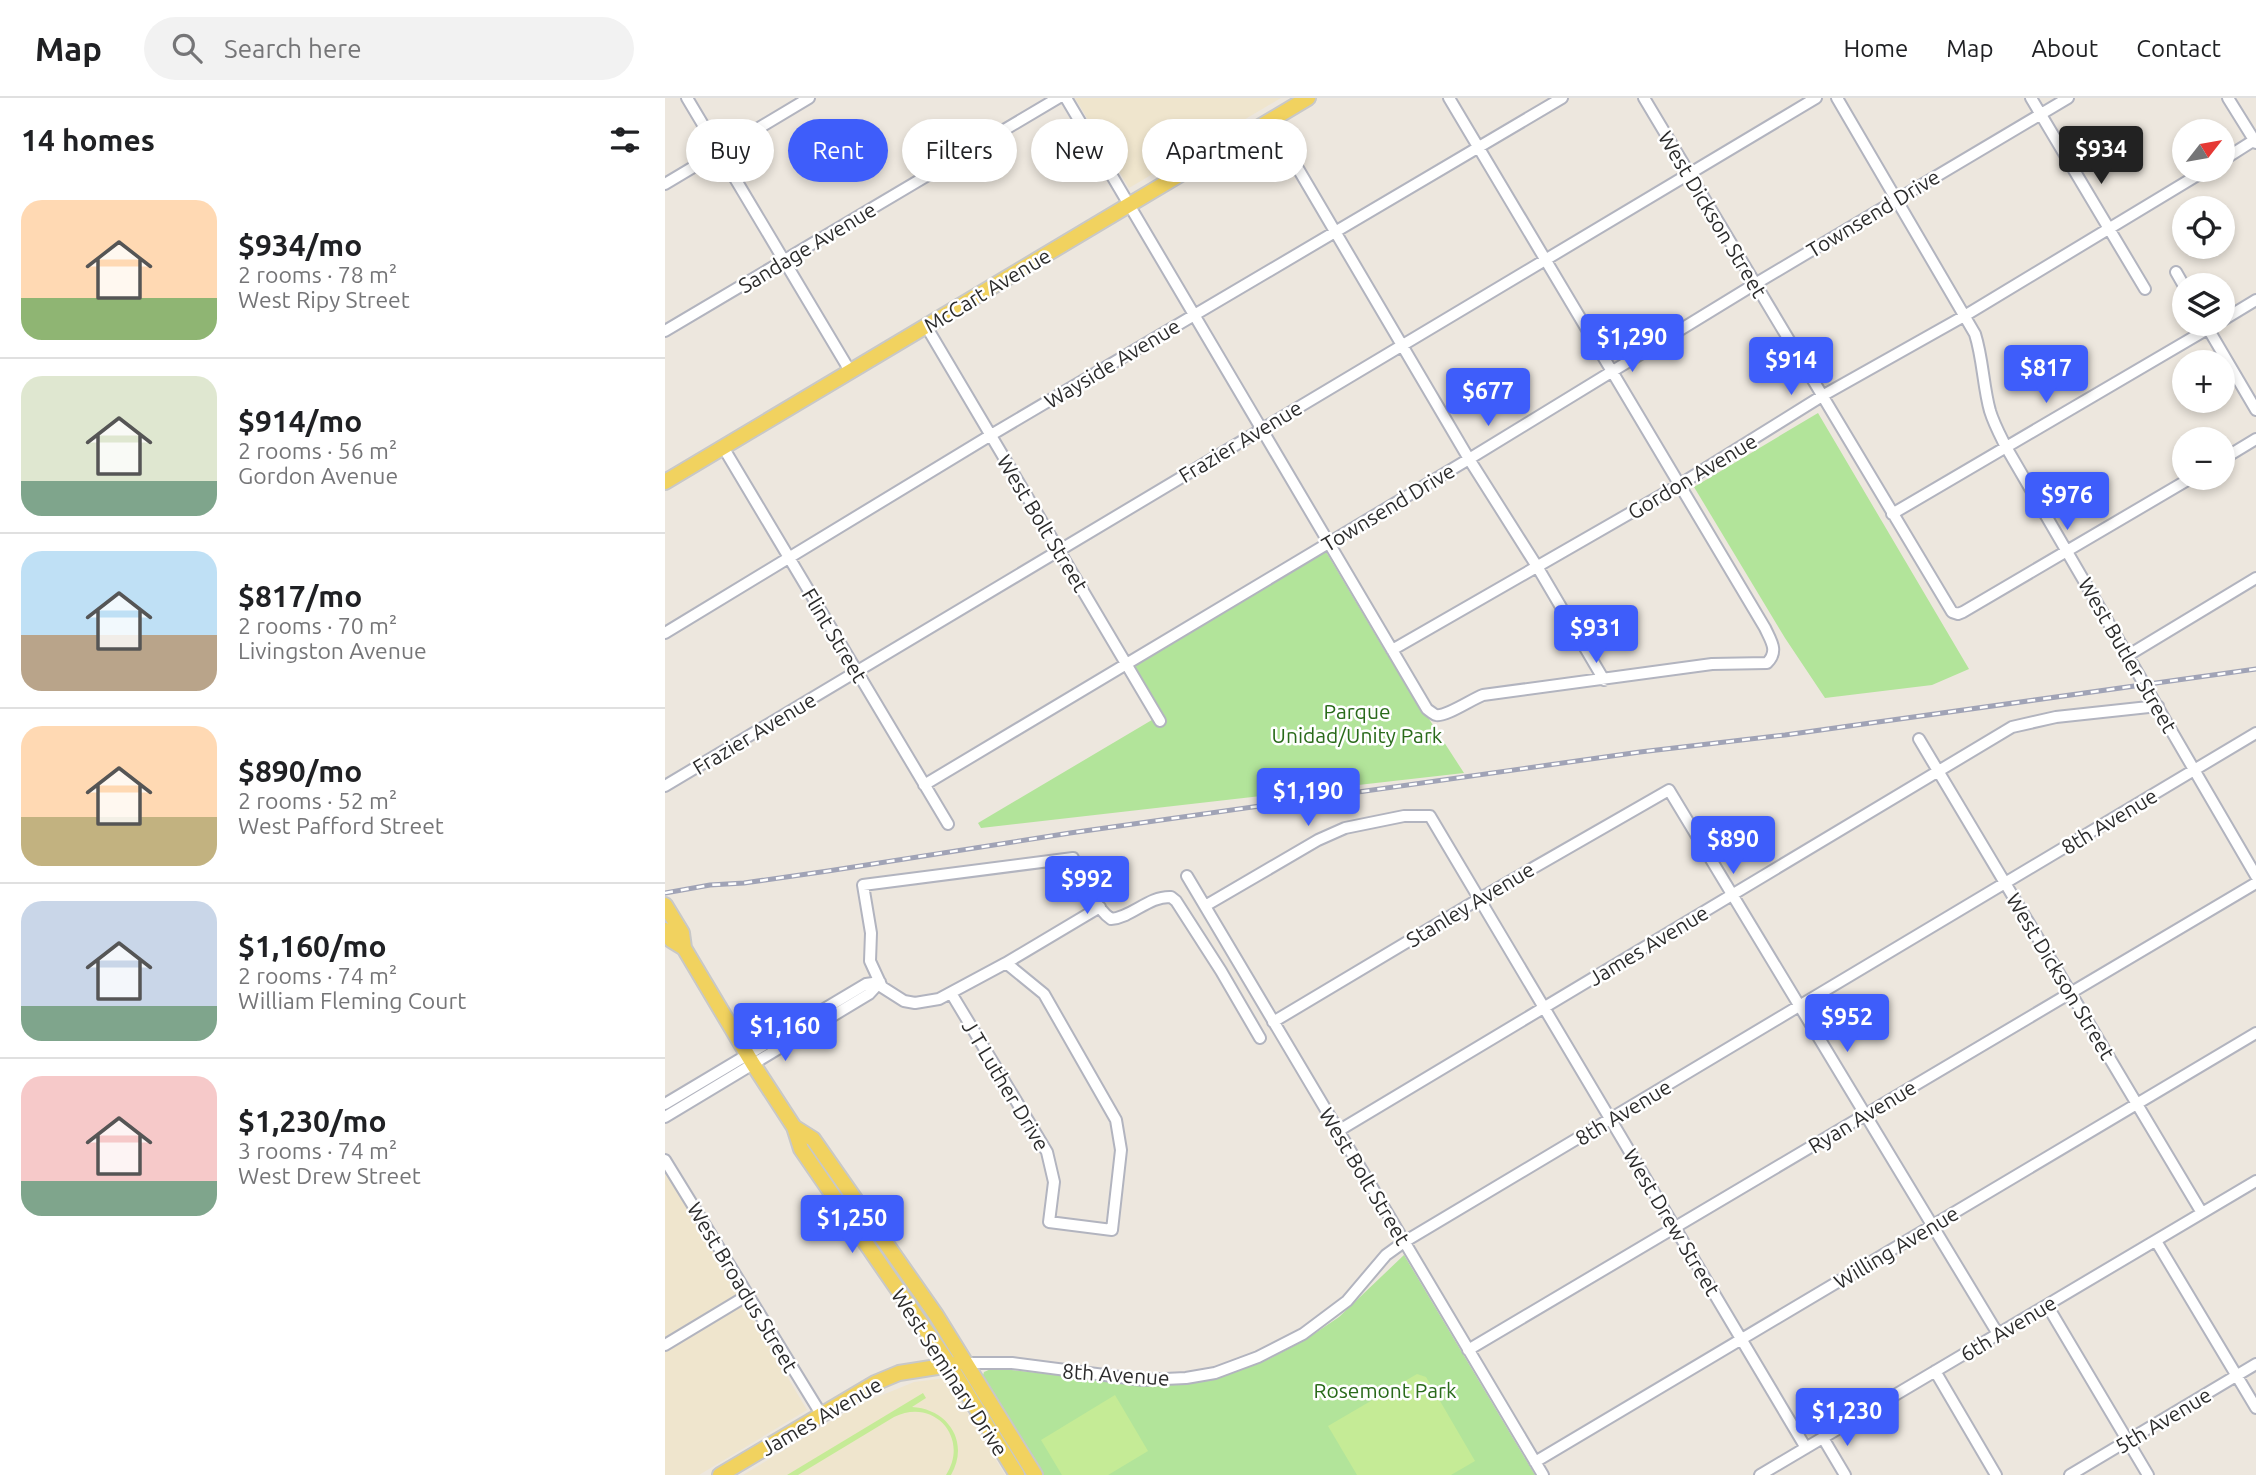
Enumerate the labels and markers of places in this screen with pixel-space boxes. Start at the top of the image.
pin: $934 [2060,126,2142,186]
pin: $1,290 [1575,314,1689,374]
pin: $914 [1750,338,1832,397]
pin: $817 [2005,345,2087,405]
pin: $677 [1447,368,1529,428]
pin: $976 [2026,472,2108,532]
pin: $931 [1555,606,1637,665]
pin: $1,190 [1251,768,1365,828]
pin: $890 [1692,816,1774,876]
pin: $992 [1046,856,1128,916]
pin: $952 [1806,995,1888,1054]
pin: $1,160 [728,1004,842,1063]
pin: $1,250 [795,1196,909,1255]
pin: $1,230 [1790,1388,1904,1448]

